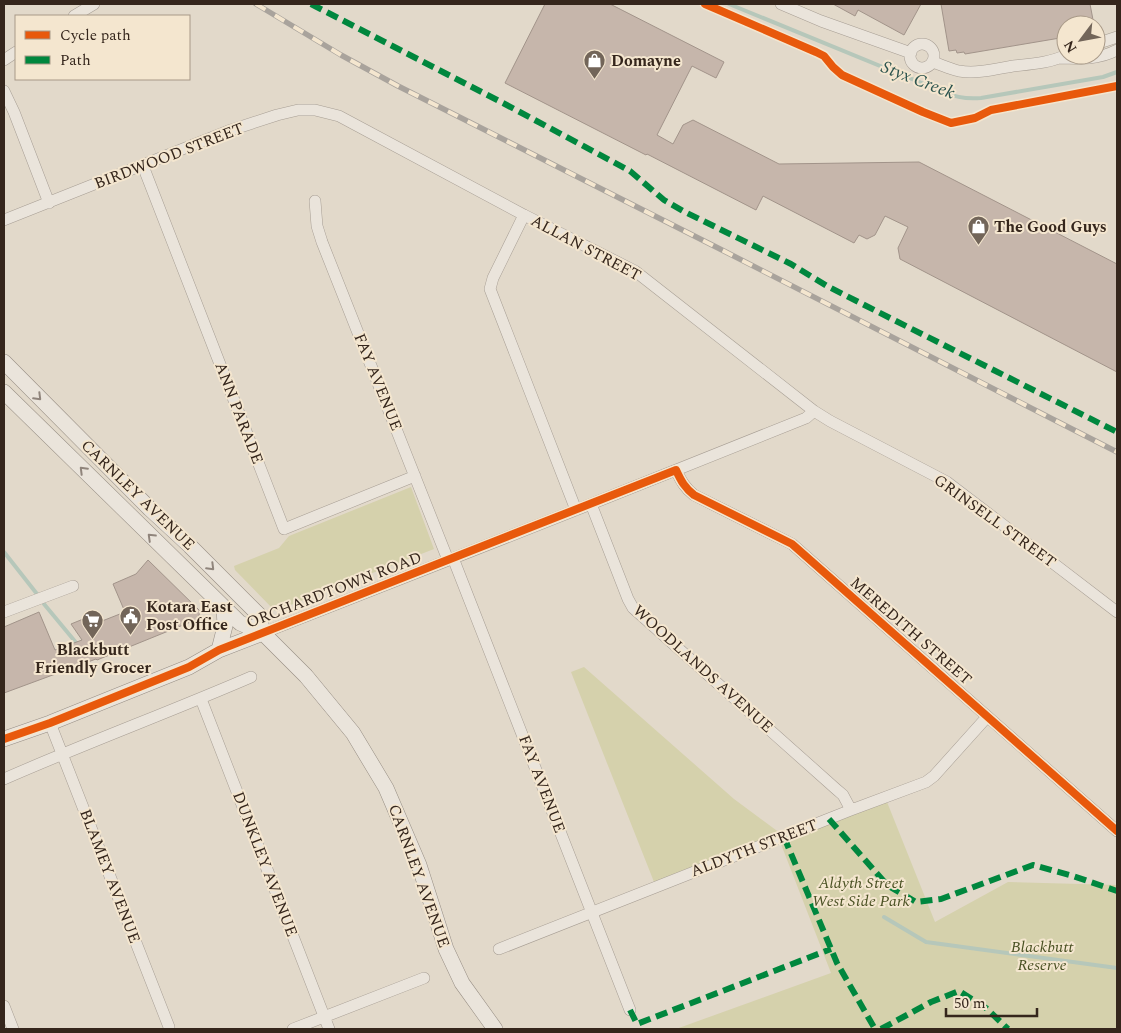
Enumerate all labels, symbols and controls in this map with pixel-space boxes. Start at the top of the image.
legend [15,15,190,80]
north arrow [1056,15,1106,65]
text: Cycle path [60,24,131,47]
text: N [1058,36,1082,57]
text: Path [60,49,91,72]
shop icon: Domayne [583,49,607,80]
place label: Domayne [611,49,681,73]
water label: Styx Creek [877,54,959,107]
street label: BIRDWOOD STREET [91,116,248,196]
street label: ALLAN STREET [526,209,646,287]
shop icon: The Good Guys [966,215,990,246]
place label: The Good Guys [994,215,1107,239]
street label: FAY AVENUE [347,330,409,434]
street label: ANN PARADE [208,358,270,468]
one-way arrow [32,391,41,400]
street label: CARNLEY AVENUE [75,434,201,556]
one-way arrow [79,467,88,476]
street label: GRINSELL STREET [929,468,1061,574]
one-way arrow [147,533,156,542]
street label: ORCHARDTOWN ROAD [243,545,425,635]
one-way arrow [205,561,214,570]
street label: MEREDITH STREET [845,571,977,691]
place label: Kotara East Post Office [146,595,233,637]
street label: WOODLANDS AVENUE [627,599,779,739]
public building icon: Kotara East Post Office [118,604,142,635]
supermarket icon: Blackbutt Friendly Grocer [81,609,105,640]
place label: Blackbutt Friendly Grocer [35,638,151,680]
street label: FAY AVENUE [512,731,572,837]
street label: DUNKLEY AVENUE [226,788,304,940]
street label: CARNLEY AVENUE [382,801,456,951]
street label: BLAMEY AVENUE [73,805,147,947]
street label: ALDYTH STREET [687,813,821,883]
park label: Aldyth Street West Side Park [812,871,910,913]
park label: Blackbutt Reserve [1011,935,1074,977]
scale bar [946,986,1037,1018]
text: 50 m [954,992,986,1015]

